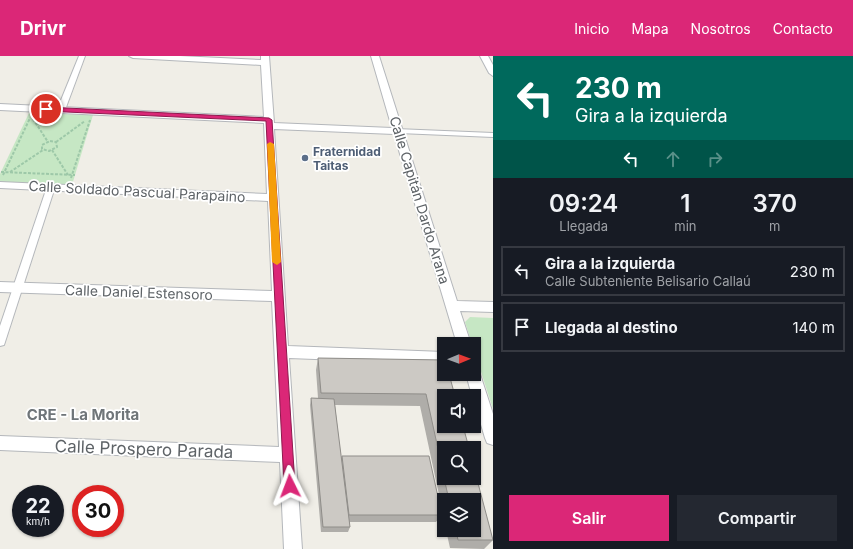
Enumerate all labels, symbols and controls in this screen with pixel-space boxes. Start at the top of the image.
text: Drivr [20,17,66,40]
text: Inicio [574,20,610,37]
text: Mapa [632,20,669,37]
text: Nosotros [691,20,751,37]
text: Contacto [773,20,833,37]
text: 230 m [575,71,662,105]
icon: left [509,72,561,124]
pin [29,92,63,126]
icon: arrive [35,98,57,120]
text: Gira a la izquierda [575,105,728,126]
street label: Calle Capitán Dardo Arana [386,114,454,286]
place label: Fraternidad Taitas [313,144,381,173]
icon: left [620,148,642,170]
icon: ahead [662,148,684,170]
icon: right [704,148,726,170]
marker: Fraternidad Taitas [300,153,310,163]
street label: Calle Soldado Pascual Parapaino [28,177,246,205]
text: 09:24 [549,189,618,218]
text: 1 [680,189,691,218]
text: 370 [752,189,797,218]
text: Llegada [559,218,608,234]
text: min [674,218,697,234]
text: m [769,218,780,234]
text: Gira a la izquierda [545,254,675,273]
icon: left [511,260,533,282]
text: 230 m [790,262,835,281]
text: Calle Subteniente Belisario Callaú [545,273,751,289]
street label: Calle Daniel Estensoro [65,281,213,303]
icon: arrive [511,316,533,338]
text: Llegada al destino [545,318,678,337]
text: 140 m [792,318,835,337]
north arrow [437,337,481,381]
map controls [437,337,481,537]
button: sound [437,389,481,433]
district label: CRE - La Morita [27,405,139,424]
street label: Calle Prospero Parada [54,436,234,462]
button: search [437,441,481,485]
position arrow [269,465,311,507]
speed limit sign: 30 [72,485,124,537]
button: layers [437,493,481,537]
text: 22 [25,494,51,518]
button: Salir [509,495,669,541]
button: Compartir [677,495,837,541]
text: km/h [26,515,50,527]

